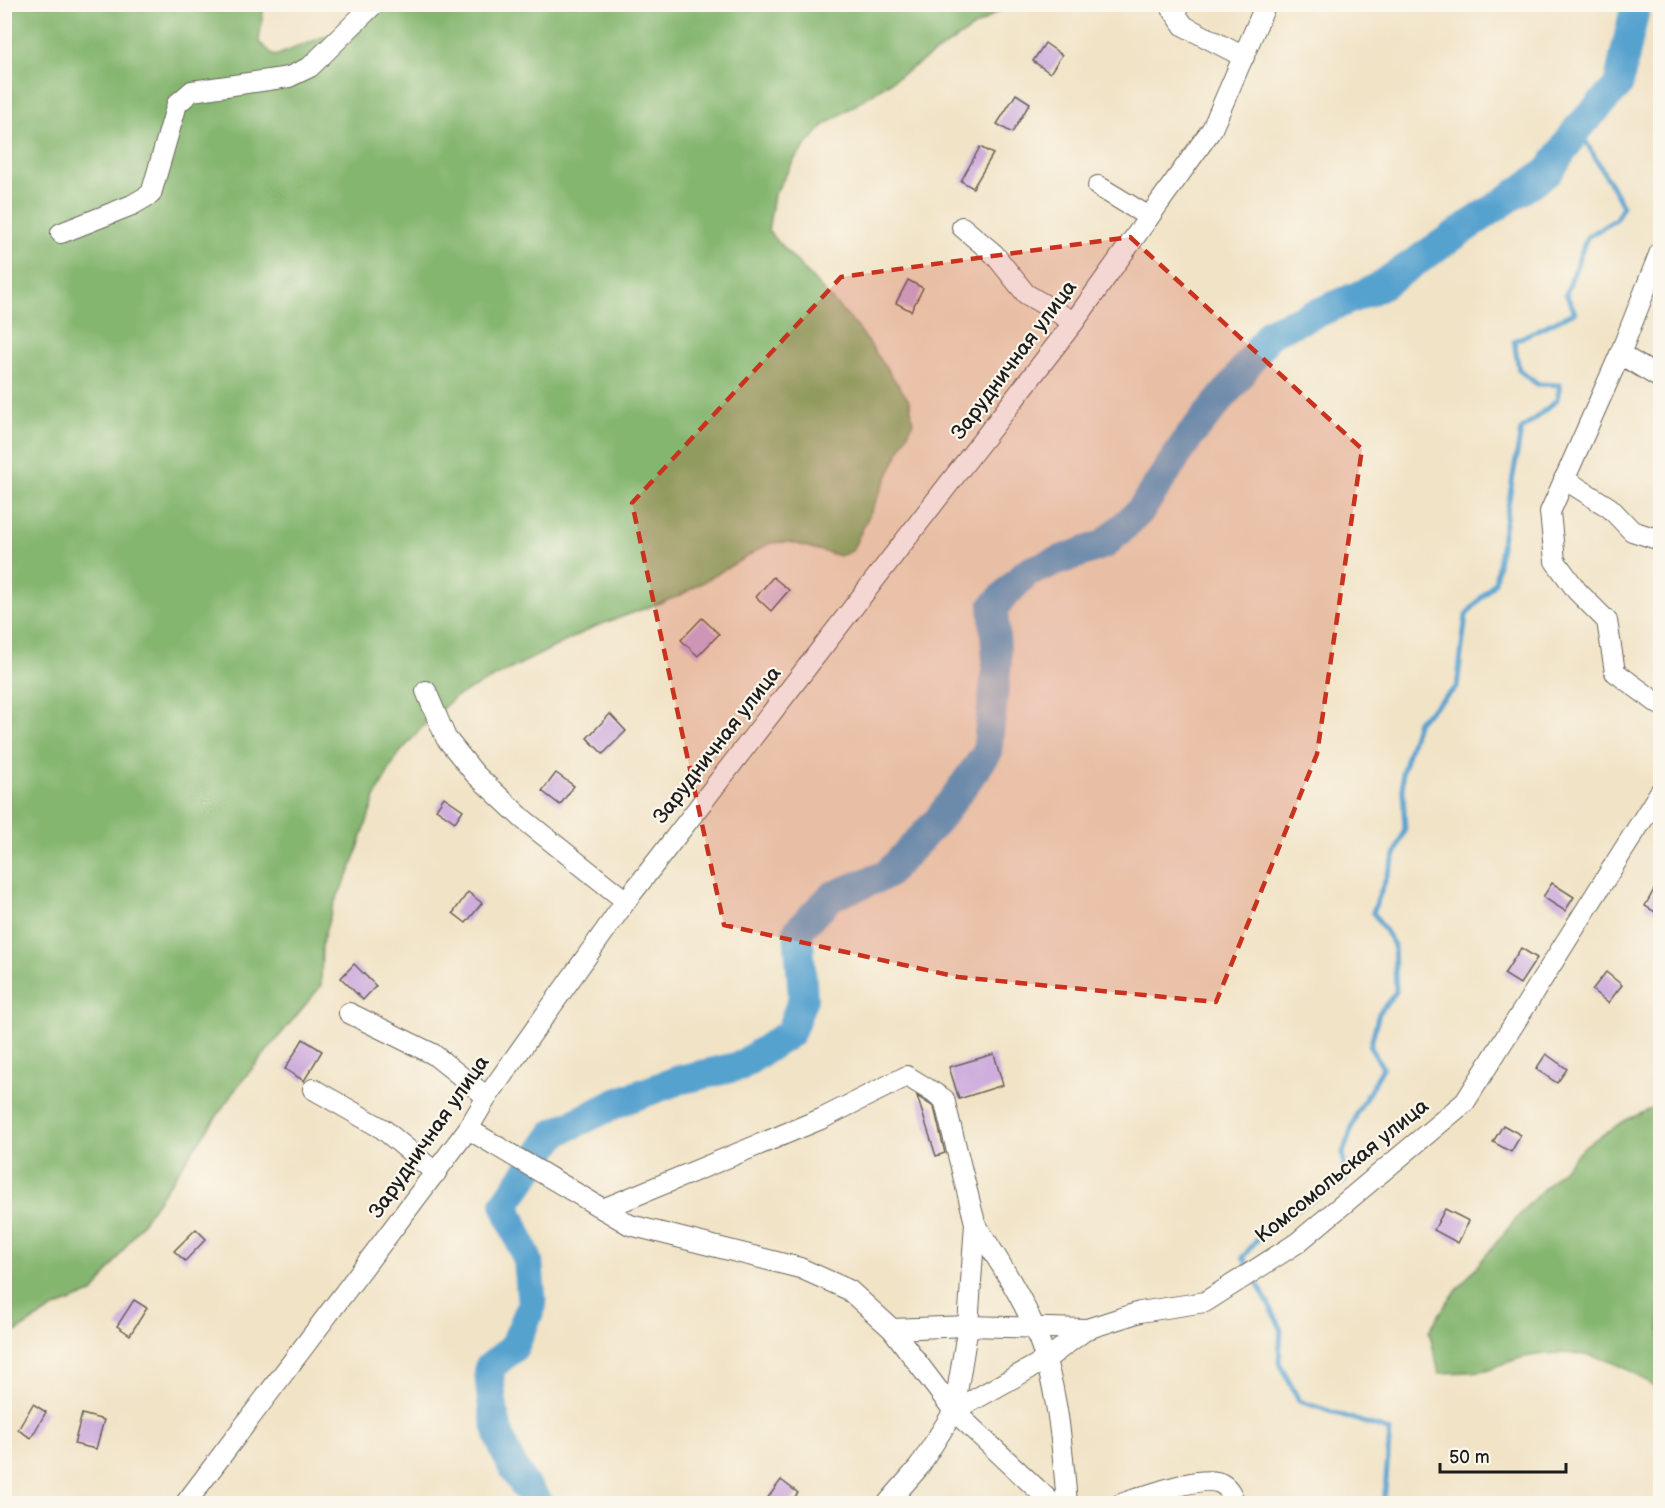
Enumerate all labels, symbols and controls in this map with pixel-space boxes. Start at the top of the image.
street label: Зарудничная улица [946,275,1082,445]
street label: Зарудничная улица [648,661,787,829]
street label: Зарудничная улица [363,1050,495,1223]
street label: Комсомольская улица [1250,1093,1434,1249]
scale bar [1440,1436,1566,1474]
text: 50 m [1449,1447,1490,1468]

